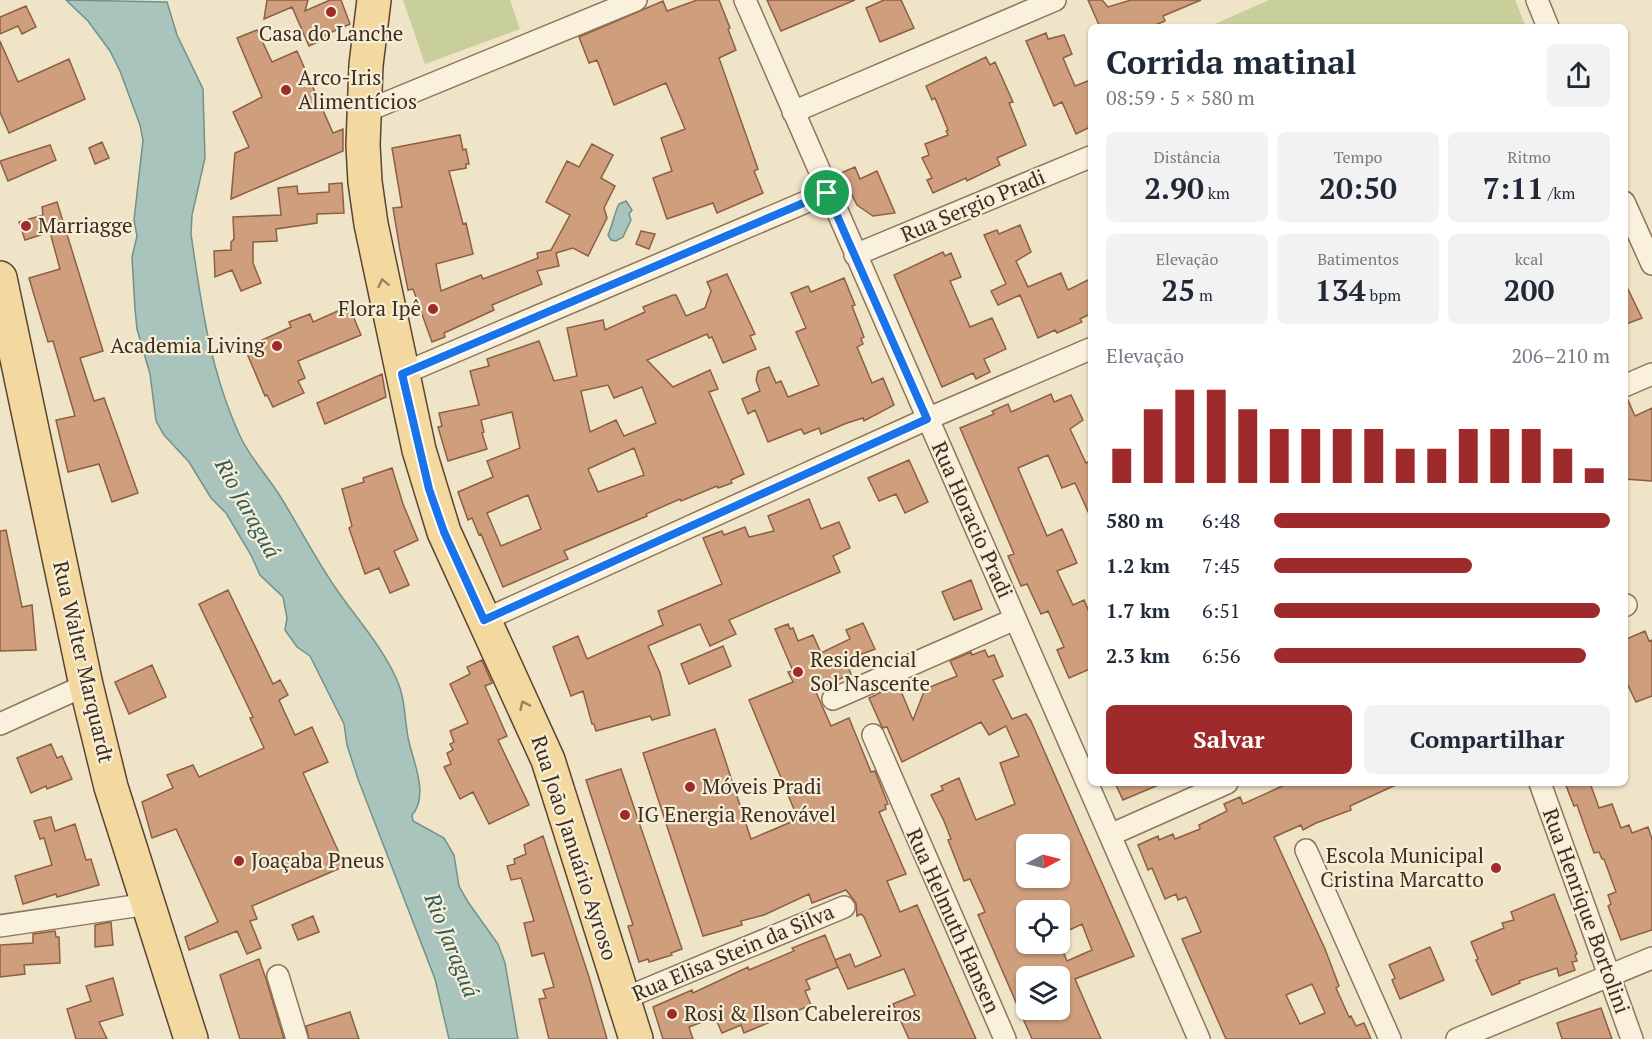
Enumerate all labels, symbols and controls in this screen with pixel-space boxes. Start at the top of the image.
marker: Casa do Lanche [324,5,338,19]
place label: Casa do Lanche [259,19,403,47]
text: Corrida matinal [1106,40,1356,83]
button: share [1547,44,1610,107]
place label: Arco-Iris Alimentícios [298,63,417,115]
marker: Arco-Iris Alimentícios [279,83,293,97]
text: 08:59 · 5 × 580 m [1106,84,1255,111]
text: Distância [1154,146,1220,168]
text: Tempo [1334,146,1382,168]
text: Ritmo [1507,146,1551,168]
street label: Rua Sergio Pradi [896,162,1049,248]
pin [801,167,852,218]
text: 2.90 [1144,168,1204,208]
text: 20:50 [1319,168,1397,208]
text: 7:11 [1483,168,1544,208]
icon: arrive [810,176,843,209]
text: km [1204,182,1230,204]
text: /km [1544,182,1575,204]
place label: Marriagge [38,211,133,239]
marker: Marriagge [19,219,33,233]
text: Elevação [1156,248,1218,270]
text: Batimentos [1317,248,1399,270]
text: kcal [1515,248,1543,270]
text: 25 [1161,270,1195,310]
text: 134 [1315,270,1366,310]
text: 200 [1504,270,1554,310]
one-way arrow [377,279,390,289]
text: m [1195,284,1213,306]
text: bpm [1366,284,1401,306]
place label: Flora Ipê [338,294,421,322]
marker: Flora Ipê [426,302,440,316]
place label: Academia Living [110,331,266,359]
marker: Academia Living [270,339,284,353]
text: Elevação [1106,342,1184,369]
text: 206–210 m [1511,342,1610,369]
street label: Rua Horacio Pradi [926,437,1020,602]
water label: Rio Jaraguá [209,452,288,563]
text: 580 m [1106,507,1164,534]
text: 6:48 [1202,507,1241,534]
text: 1.2 km [1106,552,1170,579]
text: 7:45 [1202,552,1241,579]
street label: Rua Walter Marquardt [47,558,121,766]
text: 1.7 km [1106,597,1170,624]
text: 6:51 [1202,597,1241,624]
text: 2.3 km [1106,642,1170,669]
text: 6:56 [1202,642,1241,669]
place label: Residencial Sol Nascente [810,645,930,697]
marker: Residencial Sol Nascente [791,665,805,679]
one-way arrow [519,701,531,712]
button: Salvar [1106,705,1352,774]
button: Compartilhar [1364,705,1610,774]
street label: Rua João Januário Ayroso [525,732,625,964]
place label: Móveis Pradi [702,772,822,800]
marker: Móveis Pradi [683,780,697,794]
place label: IG Energia Renovável [637,800,836,828]
street label: Rua Henrique Bortolini [1537,804,1637,1017]
marker: IG Energia Renovável [618,808,632,822]
street label: Rua Helmuth Hansen [901,824,1007,1018]
north arrow [1016,834,1070,888]
map controls [1016,834,1070,1020]
place label: Escola Municipal Cristina Marcatto [1320,841,1484,893]
place label: Joaçaba Pneus [251,846,385,874]
marker: Joaçaba Pneus [232,854,246,868]
marker: Escola Municipal Cristina Marcatto [1489,861,1503,875]
water label: Rio Jaraguá [418,887,487,1002]
street label: Rua Elisa Stein da Silva [627,897,838,1007]
button: locate [1016,900,1070,954]
button: layers [1016,966,1070,1020]
place label: Rosi & Ilson Cabelereiros [684,999,921,1027]
marker: Rosi & Ilson Cabelereiros [665,1007,679,1021]

